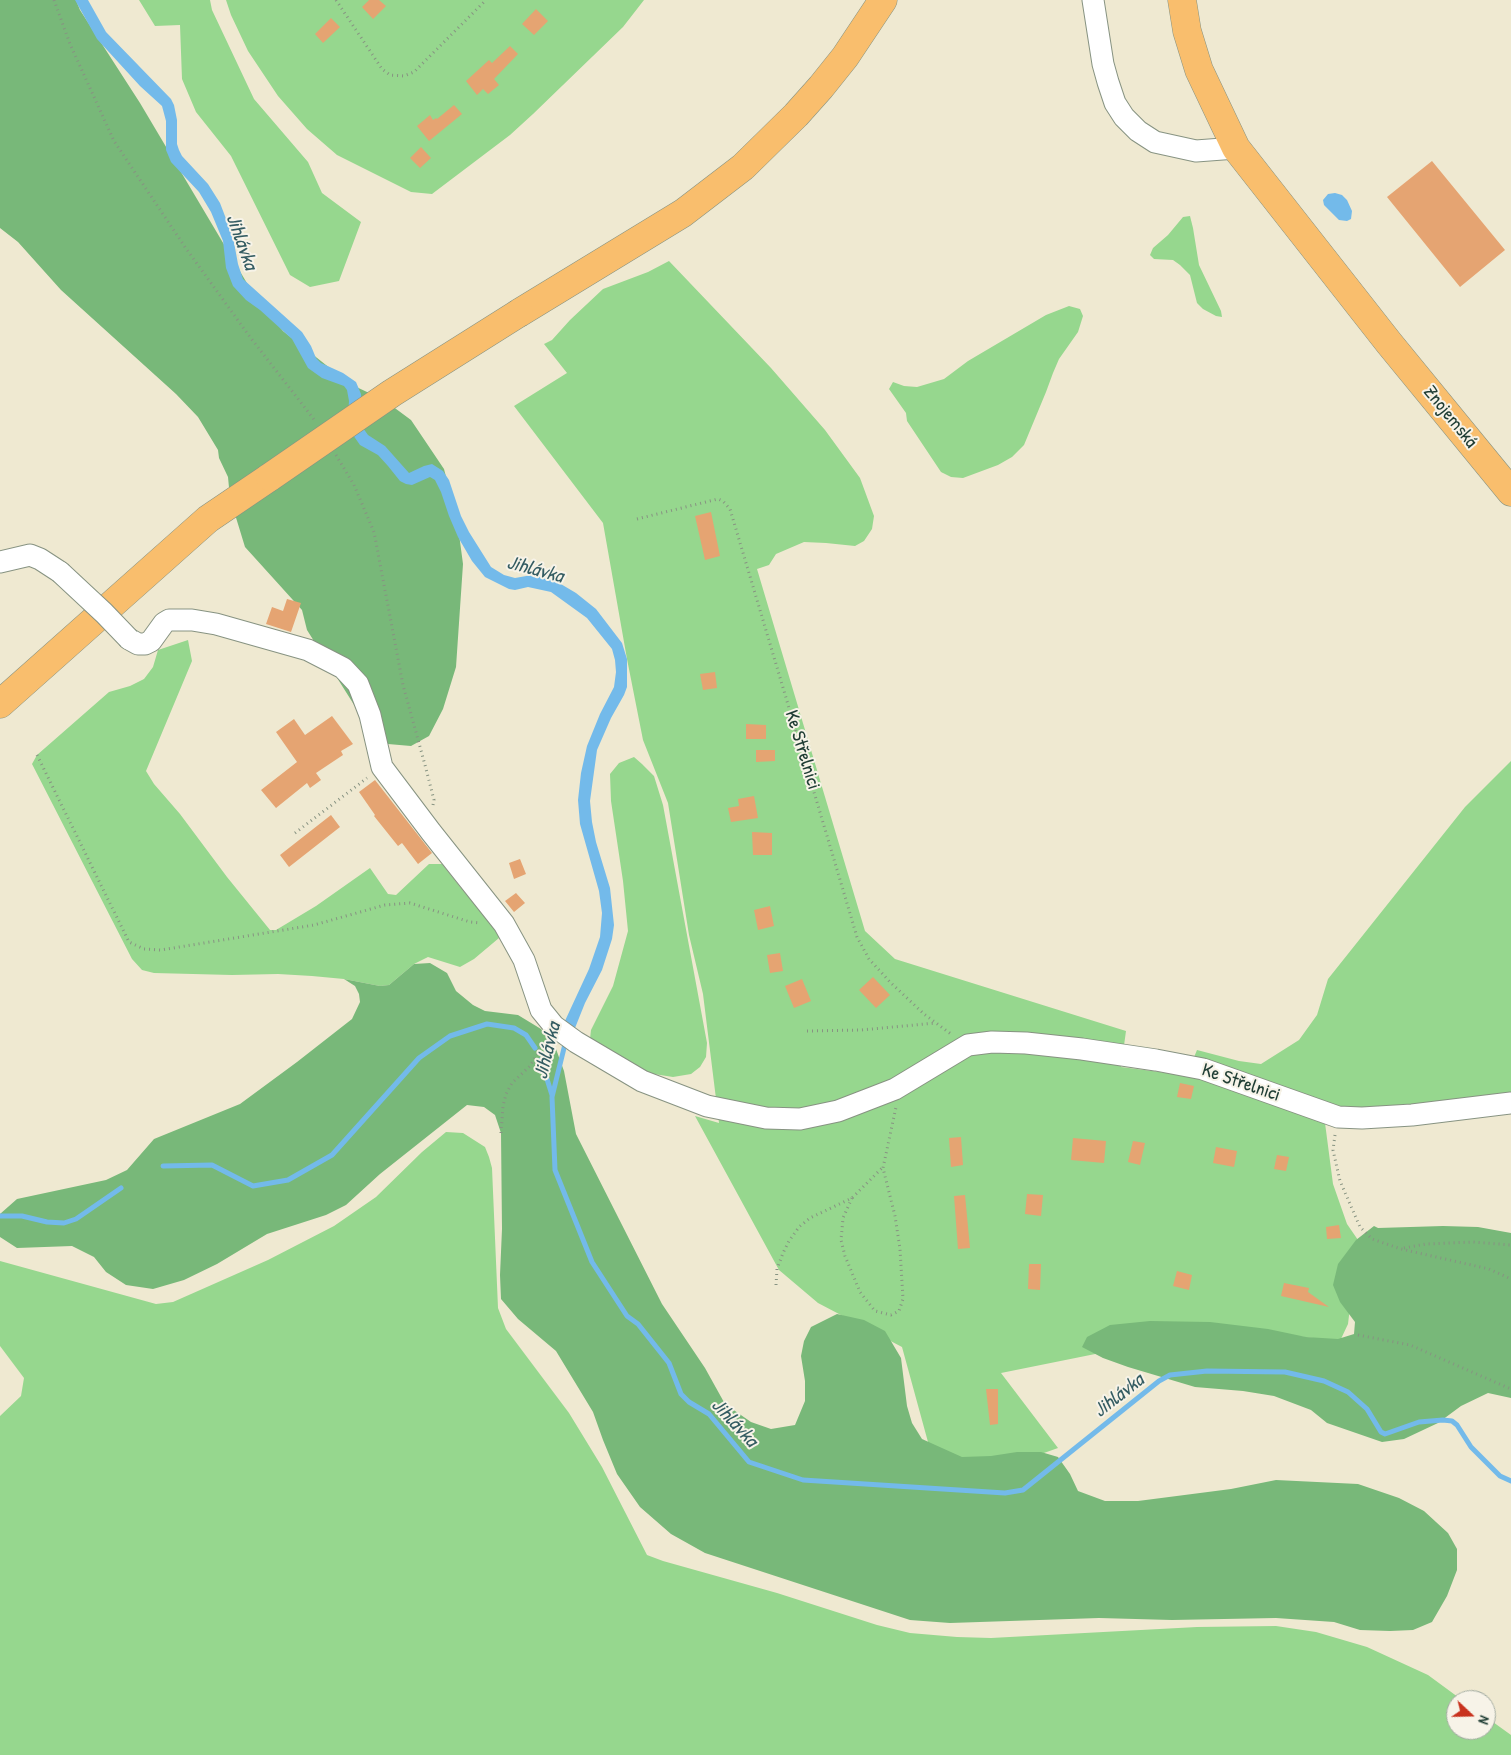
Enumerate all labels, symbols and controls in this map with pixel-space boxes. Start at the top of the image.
water label: Jihlávka [220,211,262,273]
street label: Znojemská [1418,381,1482,453]
water label: Jihlávka [504,551,566,589]
street label: Ke Střelnici [779,708,825,792]
water label: Jihlávka [529,1020,567,1082]
street label: Ke Střelnici [1199,1059,1283,1107]
water label: Jihlávka [1089,1369,1149,1423]
water label: Jihlávka [706,1394,762,1452]
north arrow [1446,1690,1496,1740]
text: N [1474,1713,1495,1727]

